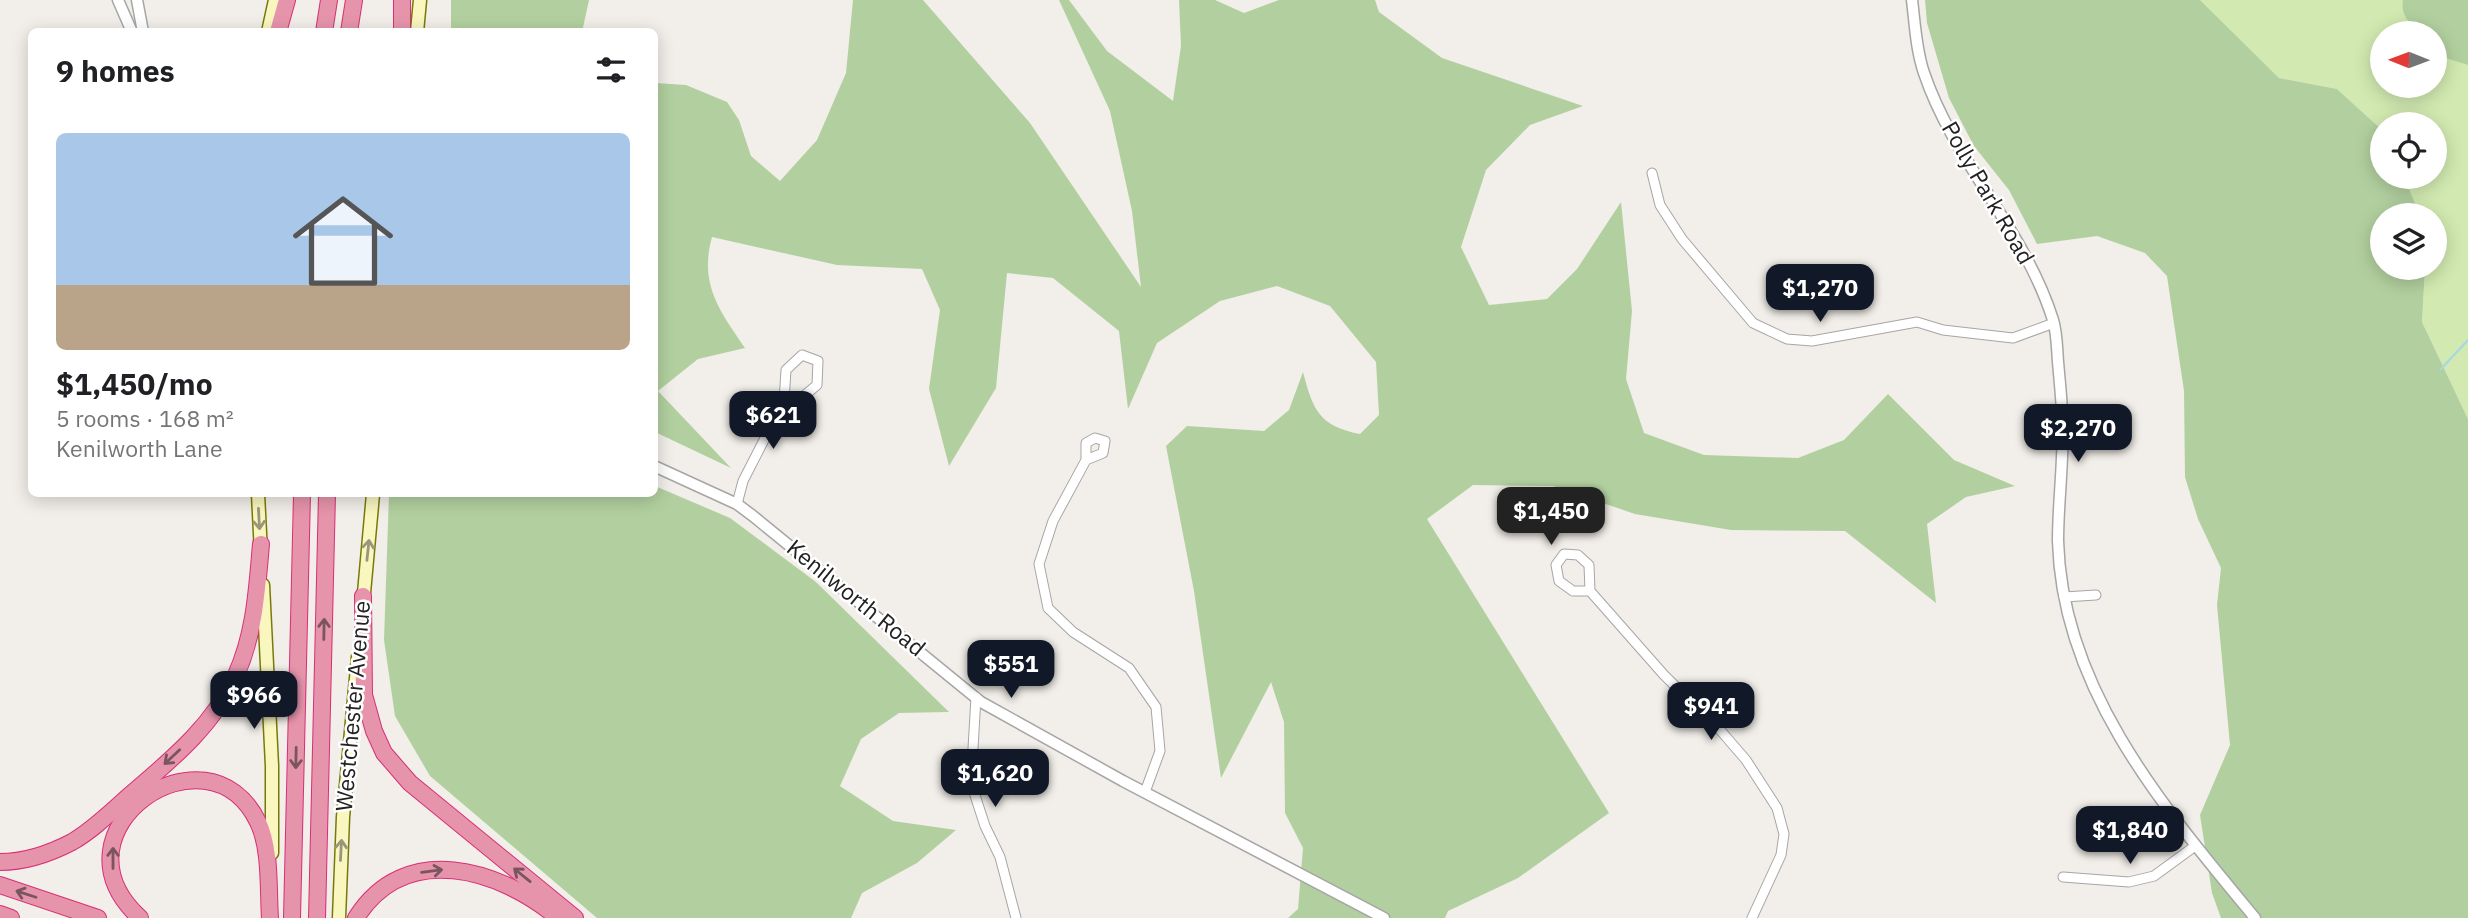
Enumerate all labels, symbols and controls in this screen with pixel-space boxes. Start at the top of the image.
north arrow [2370,21,2446,98]
map controls [2370,21,2447,280]
text: 9 homes [56,51,175,90]
icon: filters [592,51,630,89]
button: locate [2370,112,2447,189]
street label: Polly Park Road [1936,116,2042,269]
icon: home [280,178,406,304]
button: layers [2370,203,2447,280]
pin: $1,270 [1763,264,1877,324]
text: $1,270 [1782,272,1858,302]
text: $1,450/mo [56,364,213,403]
pin: $621 [732,392,814,451]
text: $621 [745,399,801,429]
text: 5 rooms · 168 m² [56,403,234,433]
pin: $2,270 [2021,405,2135,464]
text: $2,270 [2040,412,2116,442]
text: Kenilworth Lane [56,433,223,463]
pin: $1,450 [1494,488,1608,547]
text: $1,450 [1513,495,1589,525]
one-way arrow [253,507,266,530]
street label: Kenilworth Road [781,532,932,662]
one-way arrow [362,539,375,562]
street label: Westchester Avenue [328,599,376,813]
one-way arrow [317,618,330,641]
pin: $551 [970,640,1052,700]
text: $551 [983,648,1039,678]
pin: $966 [213,672,295,731]
text: $966 [226,679,282,709]
pin: $941 [1670,682,1752,742]
text: $941 [1683,690,1739,720]
one-way arrow [290,746,303,769]
one-way arrow [164,749,181,766]
pin: $1,620 [938,750,1052,809]
text: $1,620 [957,757,1033,787]
pin: $1,840 [2073,806,2187,866]
text: $1,840 [2092,814,2168,844]
one-way arrow [335,839,348,862]
one-way arrow [106,847,120,870]
one-way arrow [420,865,443,878]
one-way arrow [514,867,532,883]
one-way arrow [15,887,37,900]

